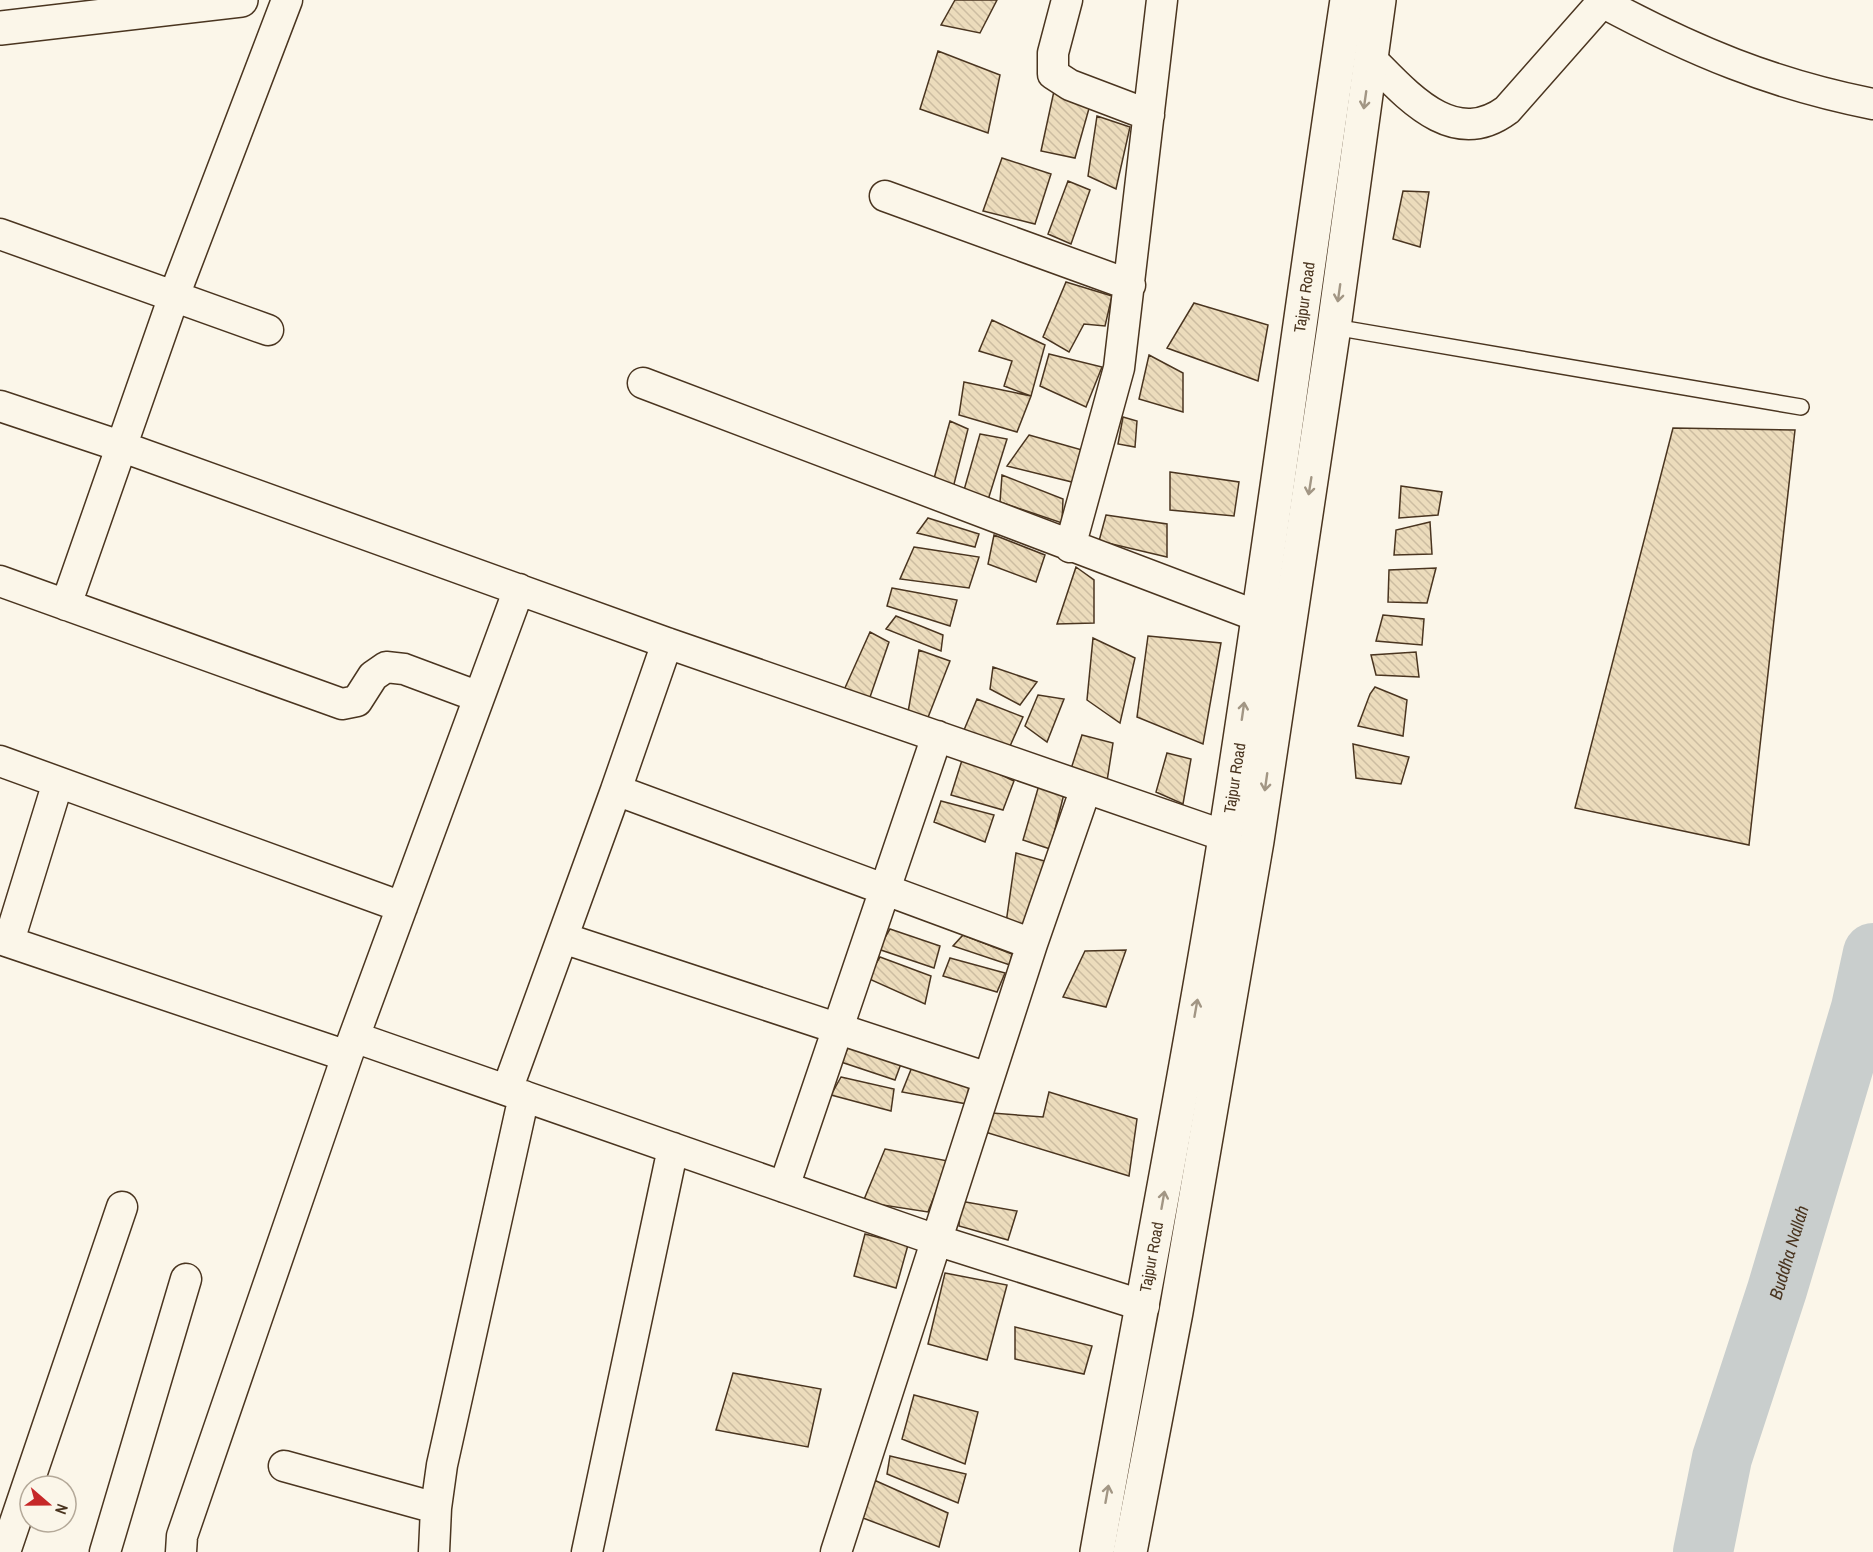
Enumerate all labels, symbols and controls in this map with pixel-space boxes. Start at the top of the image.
one-way arrow [1360,89,1371,109]
street label: Tajpur Road [1288,260,1320,334]
one-way arrow [1333,282,1344,302]
one-way arrow [1304,475,1315,495]
one-way arrow [1238,702,1249,722]
street label: Tajpur Road [1218,741,1250,815]
one-way arrow [1260,772,1271,792]
one-way arrow [1191,998,1202,1018]
one-way arrow [1157,1190,1168,1210]
water label: Buddha Nallah [1762,1202,1814,1303]
street label: Tajpur Road [1134,1220,1168,1294]
north arrow [18,1474,78,1534]
one-way arrow [1102,1485,1113,1505]
text: N [50,1501,74,1517]

